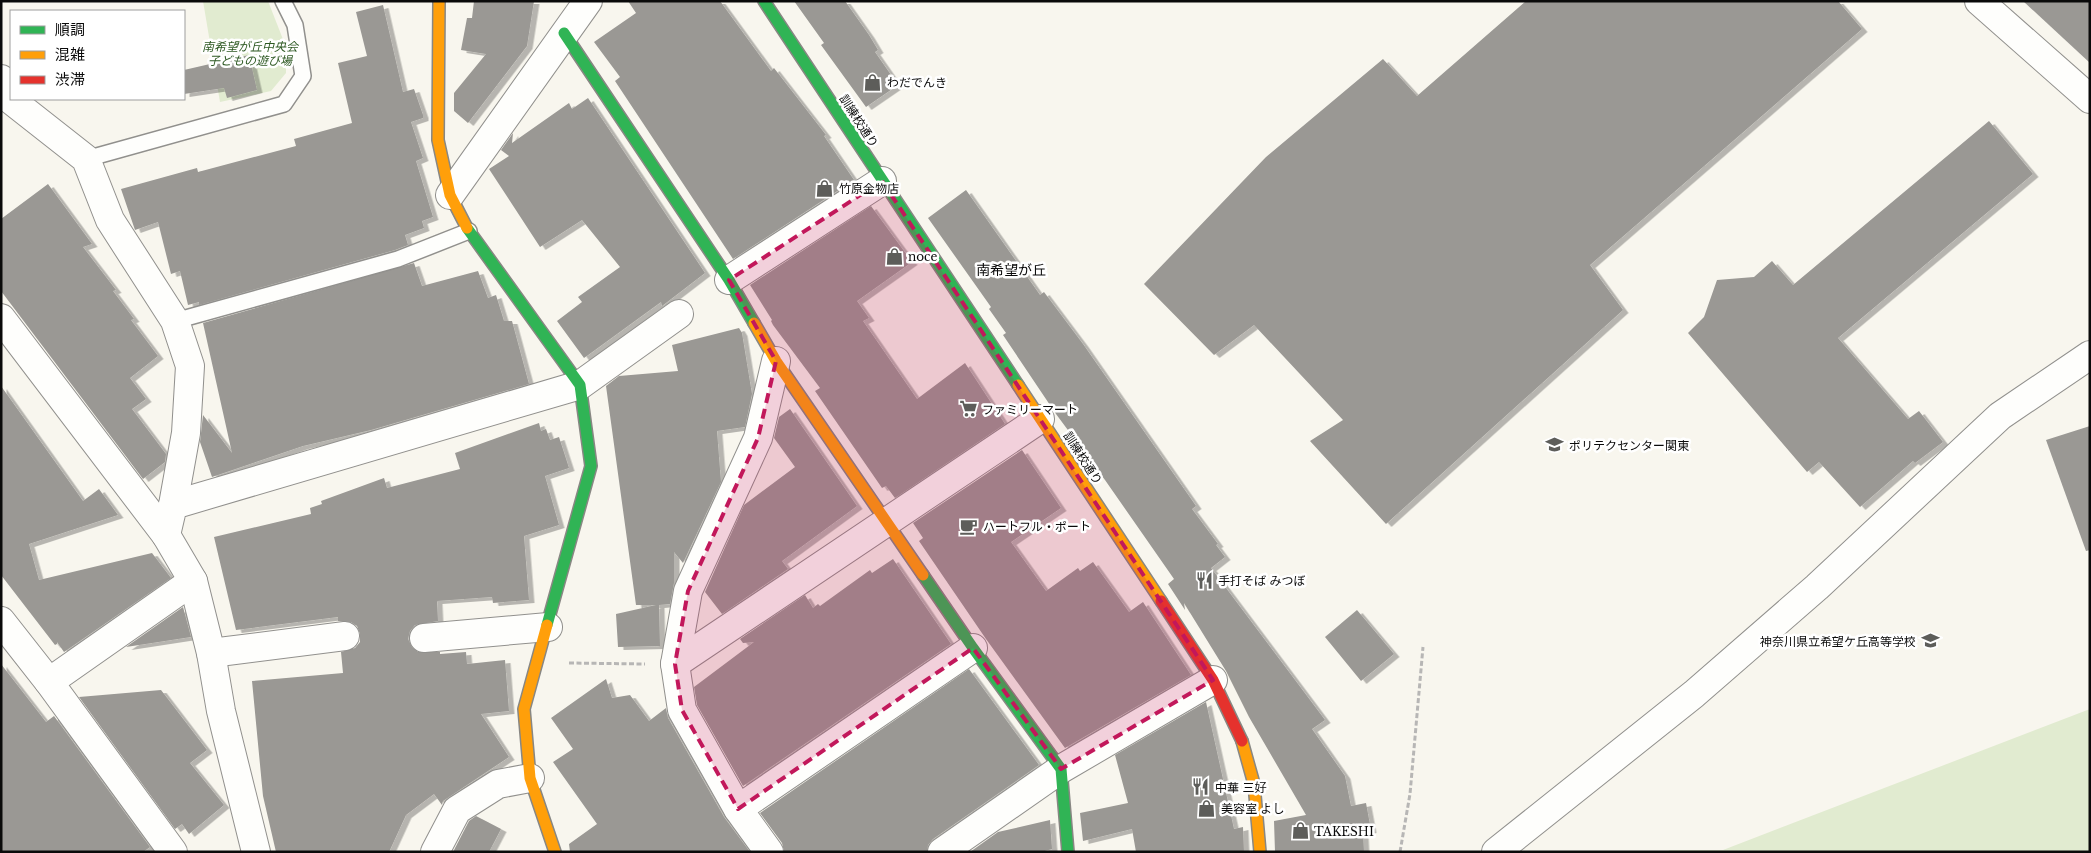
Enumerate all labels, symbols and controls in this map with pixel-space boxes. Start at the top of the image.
legend [10,10,185,100]
text: 順調 [55,20,85,39]
park label: 南希望が丘中央会 子どもの遊び場 [202,39,300,68]
text: 混雑 [55,45,85,64]
text: 渋滞 [55,70,85,89]
shop icon: わだでんき [863,72,883,92]
place label: わだでんき [887,75,947,90]
street label: 訓練校通り [836,92,882,150]
shop icon: 竹原金物店 [815,178,835,198]
place label: 竹原金物店 [839,181,899,196]
shop icon: noce [884,246,904,266]
place label: noce [908,249,938,264]
district label: 南希望が丘 [976,261,1046,279]
supermarket icon: ファミリーマート [958,399,978,419]
place label: ファミリーマート [982,402,1078,417]
street label: 訓練校通り [1060,429,1106,487]
school or university icon: ポリテクセンター関東 [1545,435,1565,455]
place label: ポリテクセンター関東 [1569,438,1689,453]
cafe icon: ハートフル・ポート [959,516,979,536]
place label: ハートフル・ポート [983,519,1091,534]
restaurant icon: 手打そば みつぼ [1194,570,1214,590]
place label: 手打そば みつぼ [1218,573,1305,588]
school or university icon: 神奈川県立希望ケ丘高等学校 [1920,631,1940,651]
place label: 神奈川県立希望ケ丘高等学校 [1760,634,1916,649]
restaurant icon: 中華 三好 [1191,777,1211,797]
place label: 中華 三好 [1215,780,1266,795]
shop icon: 美容室 よし [1197,798,1217,818]
place label: 美容室 よし [1221,801,1284,816]
shop icon: TAKESHI [1290,821,1310,841]
place label: TAKESHI [1314,824,1374,839]

